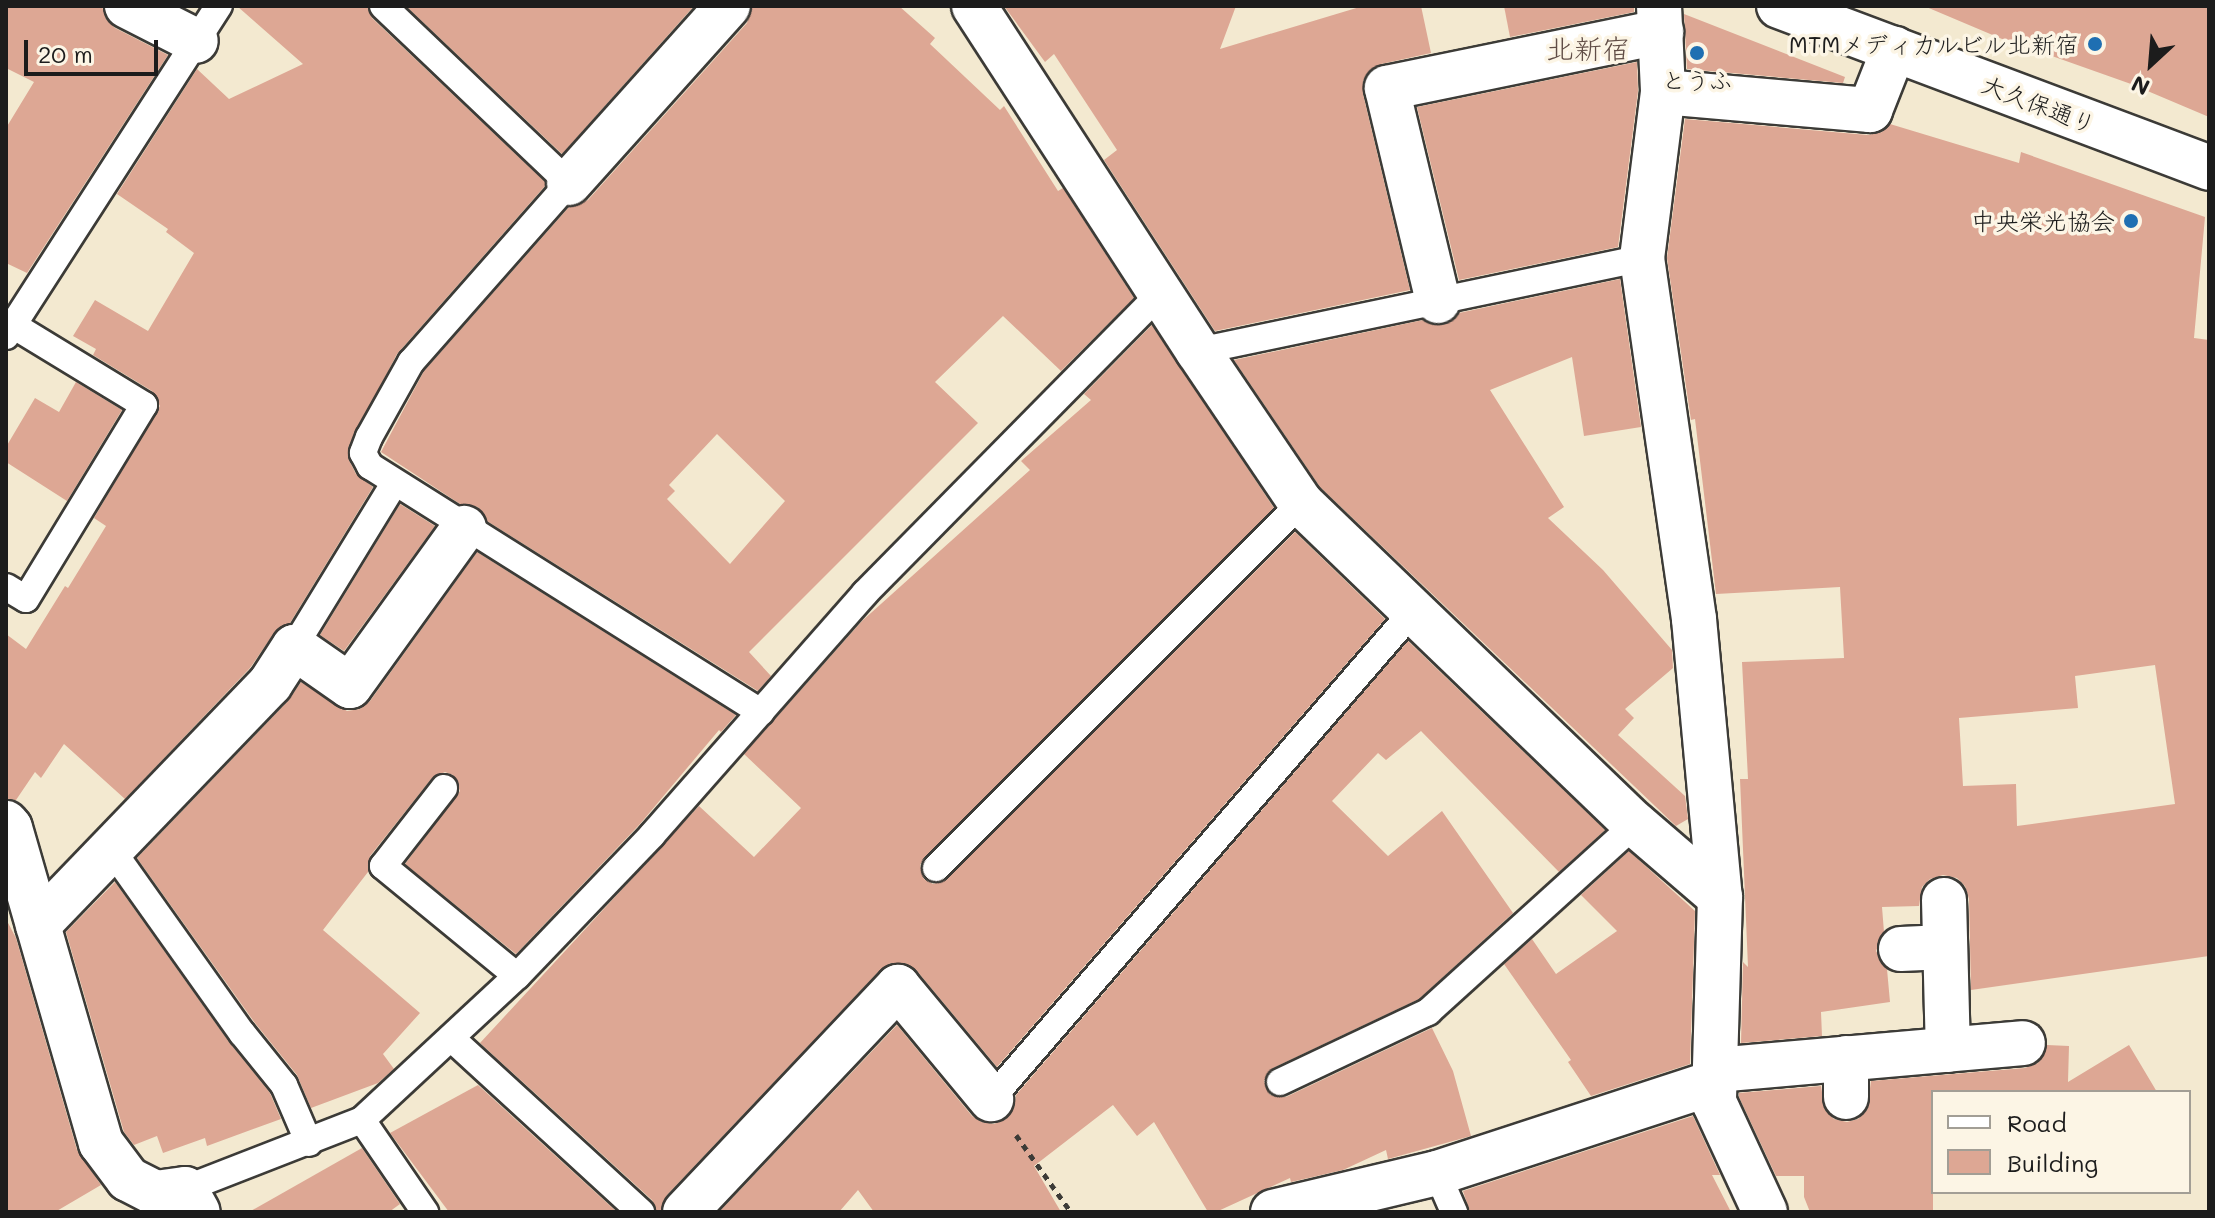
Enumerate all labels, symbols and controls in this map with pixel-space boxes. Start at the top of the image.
scale bar [28,24,162,74]
north arrow [2111,24,2191,104]
place label: MTMメディカルビル北新宿 [1787,30,2079,58]
district label: 北新宿 [1546,31,1630,65]
marker: MTMメディカルビル北新宿 [2086,35,2104,53]
text: 20 m [38,38,93,69]
marker: とうふ [1688,44,1706,62]
place label: とうふ [1661,66,1733,94]
street label: 大久保通り [1978,69,2100,139]
text: N [2126,69,2154,103]
place label: 中央栄光協会 [1971,207,2115,235]
marker: 中央栄光協会 [2122,212,2140,230]
legend [1931,1090,2191,1194]
text: Road [2007,1107,2067,1138]
text: Building [2007,1147,2098,1178]

